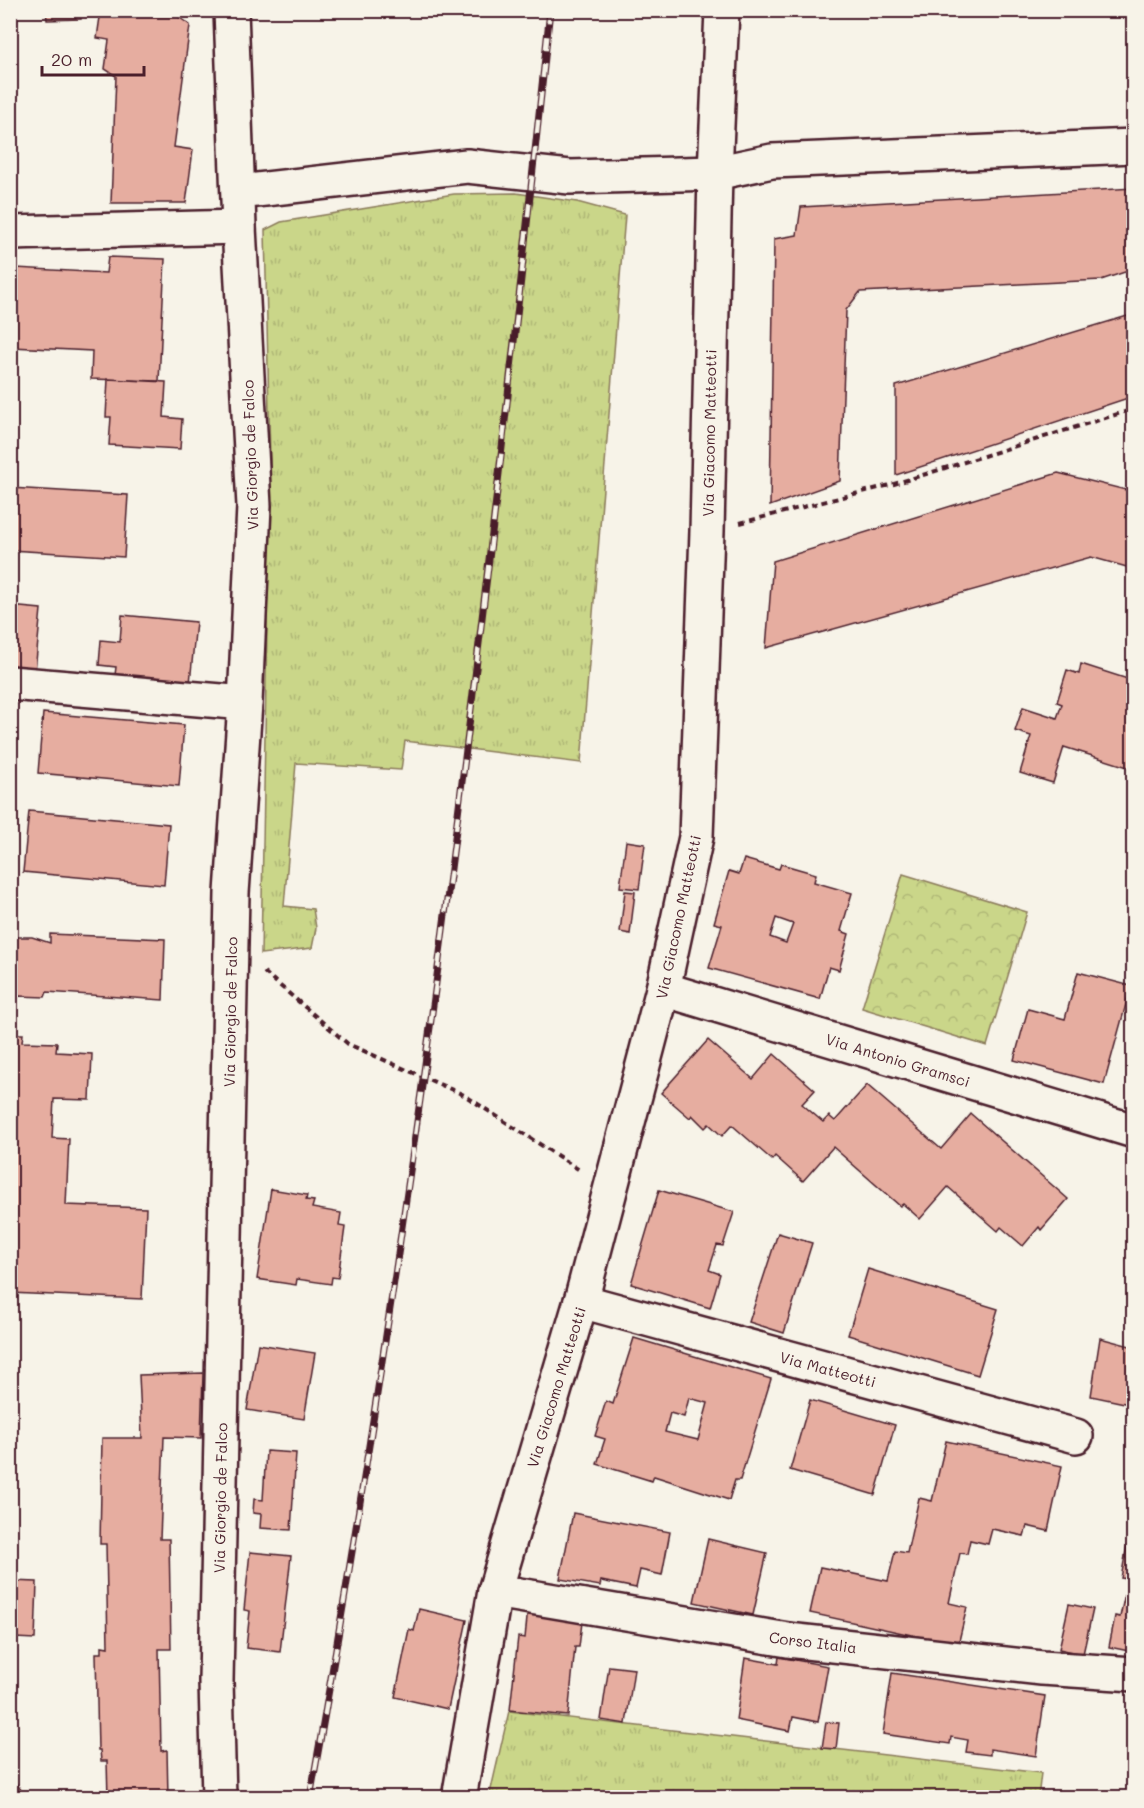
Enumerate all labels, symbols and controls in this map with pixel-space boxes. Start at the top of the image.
scale bar [42,39,144,77]
text: 20 m [51,47,92,71]
street label: Via Giacomo Matteotti [698,349,720,517]
street label: Via Giorgio de Falco [237,379,263,530]
street label: Via Giacomo Matteotti [651,833,705,1001]
street label: Via Giorgio de Falco [219,937,241,1087]
street label: Via Antonio Gramsci [823,1029,973,1091]
street label: Via Giacomo Matteotti [522,1304,590,1470]
street label: Via Matteotti [778,1347,878,1391]
street label: Via Giorgio de Falco [209,1423,231,1573]
street label: Corso Italia [768,1627,858,1657]

